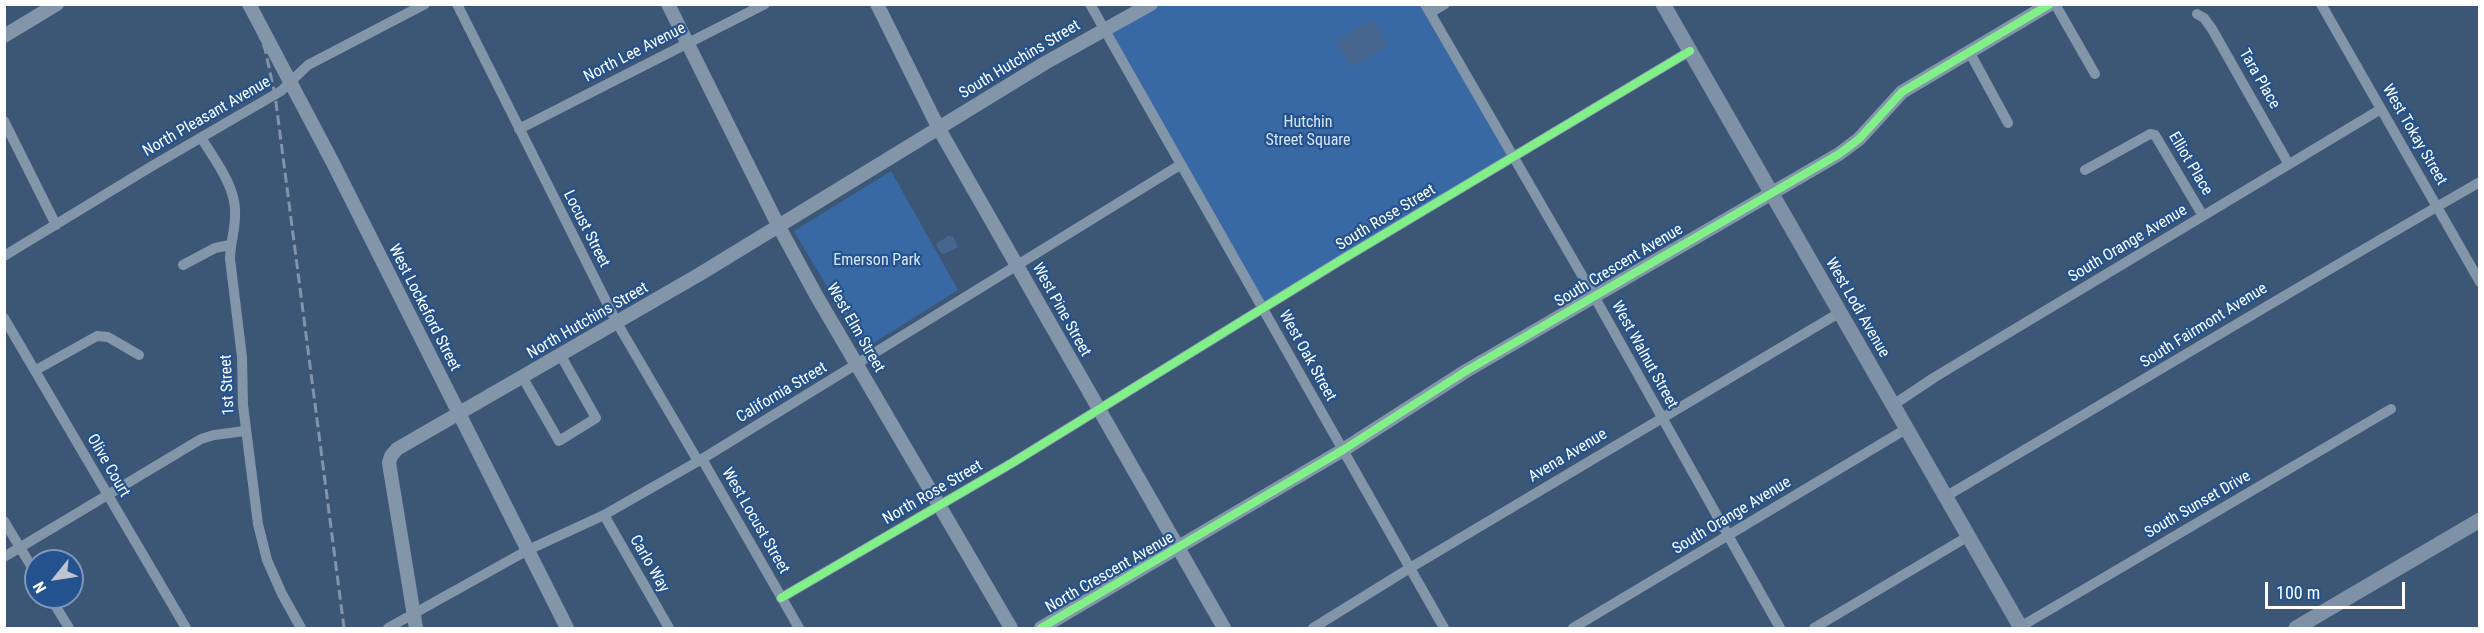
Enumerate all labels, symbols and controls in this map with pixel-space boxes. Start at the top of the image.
street label: South Hutchins Street [956,16,1084,104]
street label: North Lee Avenue [581,19,689,87]
street label: Tara Place [2234,46,2284,112]
street label: North Pleasant Avenue [140,73,274,161]
street label: West Tokay Street [2377,81,2451,189]
park label: Hutchin Street Square [1265,113,1351,151]
street label: Elliot Place [2164,129,2216,199]
street label: South Rose Street [1333,181,1439,255]
street label: Locust Street [558,187,614,271]
street label: South Orange Avenue [2065,201,2191,287]
street label: South Crescent Avenue [1552,220,1686,312]
street label: West Lockeford Street [384,241,464,375]
park label: Emerson Park [833,251,921,271]
street label: West Lodi Avenue [1821,255,1893,361]
street label: West Pine Street [1027,260,1095,360]
street label: North Hutchins Street [524,279,652,363]
street label: South Fairmont Avenue [2137,279,2271,373]
street label: West Elm Street [822,280,888,376]
street label: West Walnut Street [1607,298,1681,412]
street label: West Oak Street [1274,307,1340,405]
street label: 1st Street [217,354,239,416]
street label: California Street [733,358,831,428]
street label: Avena Avenue [1525,425,1611,487]
street label: Olive Court [82,431,134,501]
street label: North Rose Street [880,457,986,529]
street label: West Locust Street [717,465,793,577]
street label: South Sunset Drive [2142,467,2254,543]
street label: South Orange Avenue [1669,473,1795,559]
street label: North Crescent Avenue [1042,528,1178,618]
street label: Carlo Way [625,532,673,596]
north arrow [24,549,84,609]
scale bar [2268,570,2408,608]
text: N [29,578,50,596]
text: 100 m [2276,582,2320,603]

